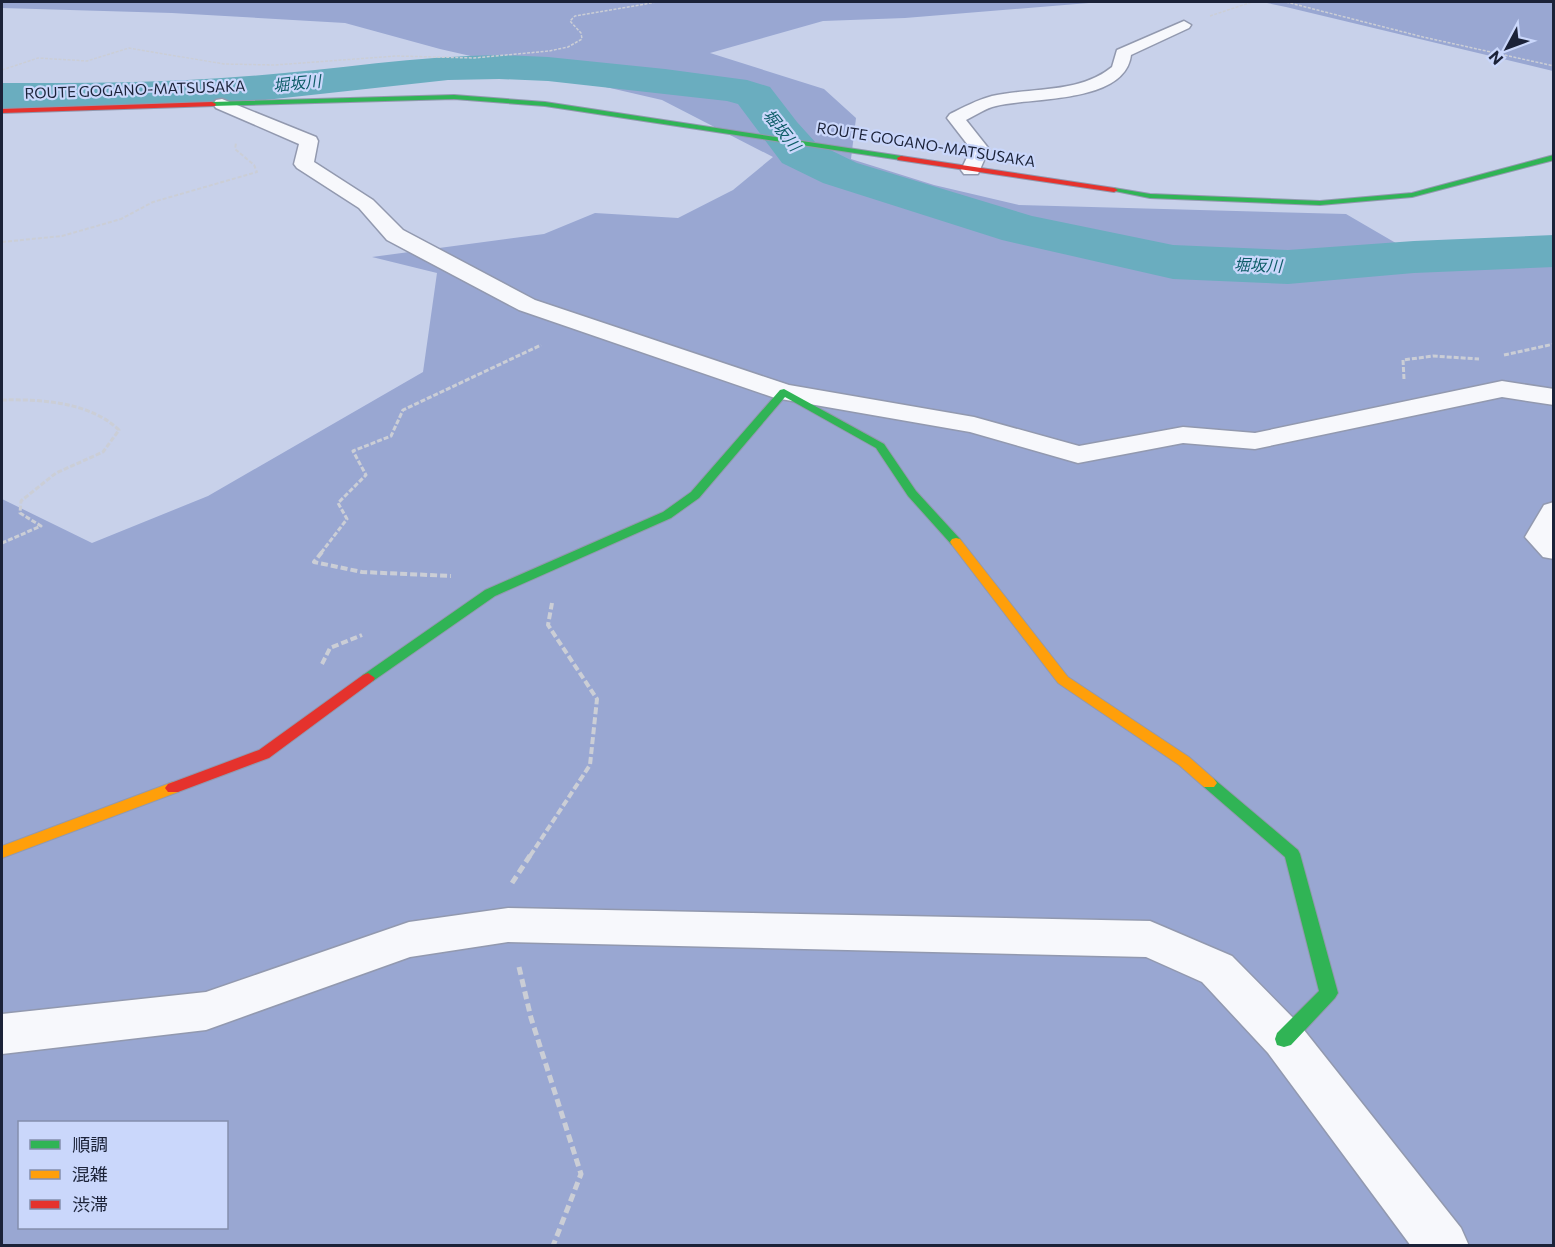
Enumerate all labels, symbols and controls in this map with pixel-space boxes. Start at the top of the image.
north arrow [1477,18,1537,78]
text: N [1484,47,1506,69]
water label: 堀坂川 [272,70,324,94]
street label: ROUTE GOGANO-MATSUSAKA [24,76,246,102]
water label: 堀坂川 [760,105,806,156]
street label: ROUTE GOGANO-MATSUSAKA [816,118,1037,170]
water label: 堀坂川 [1234,254,1284,275]
legend [18,1121,228,1229]
text: 順調 [72,1133,108,1155]
text: 混雑 [72,1163,108,1185]
text: 渋滞 [72,1193,108,1215]

